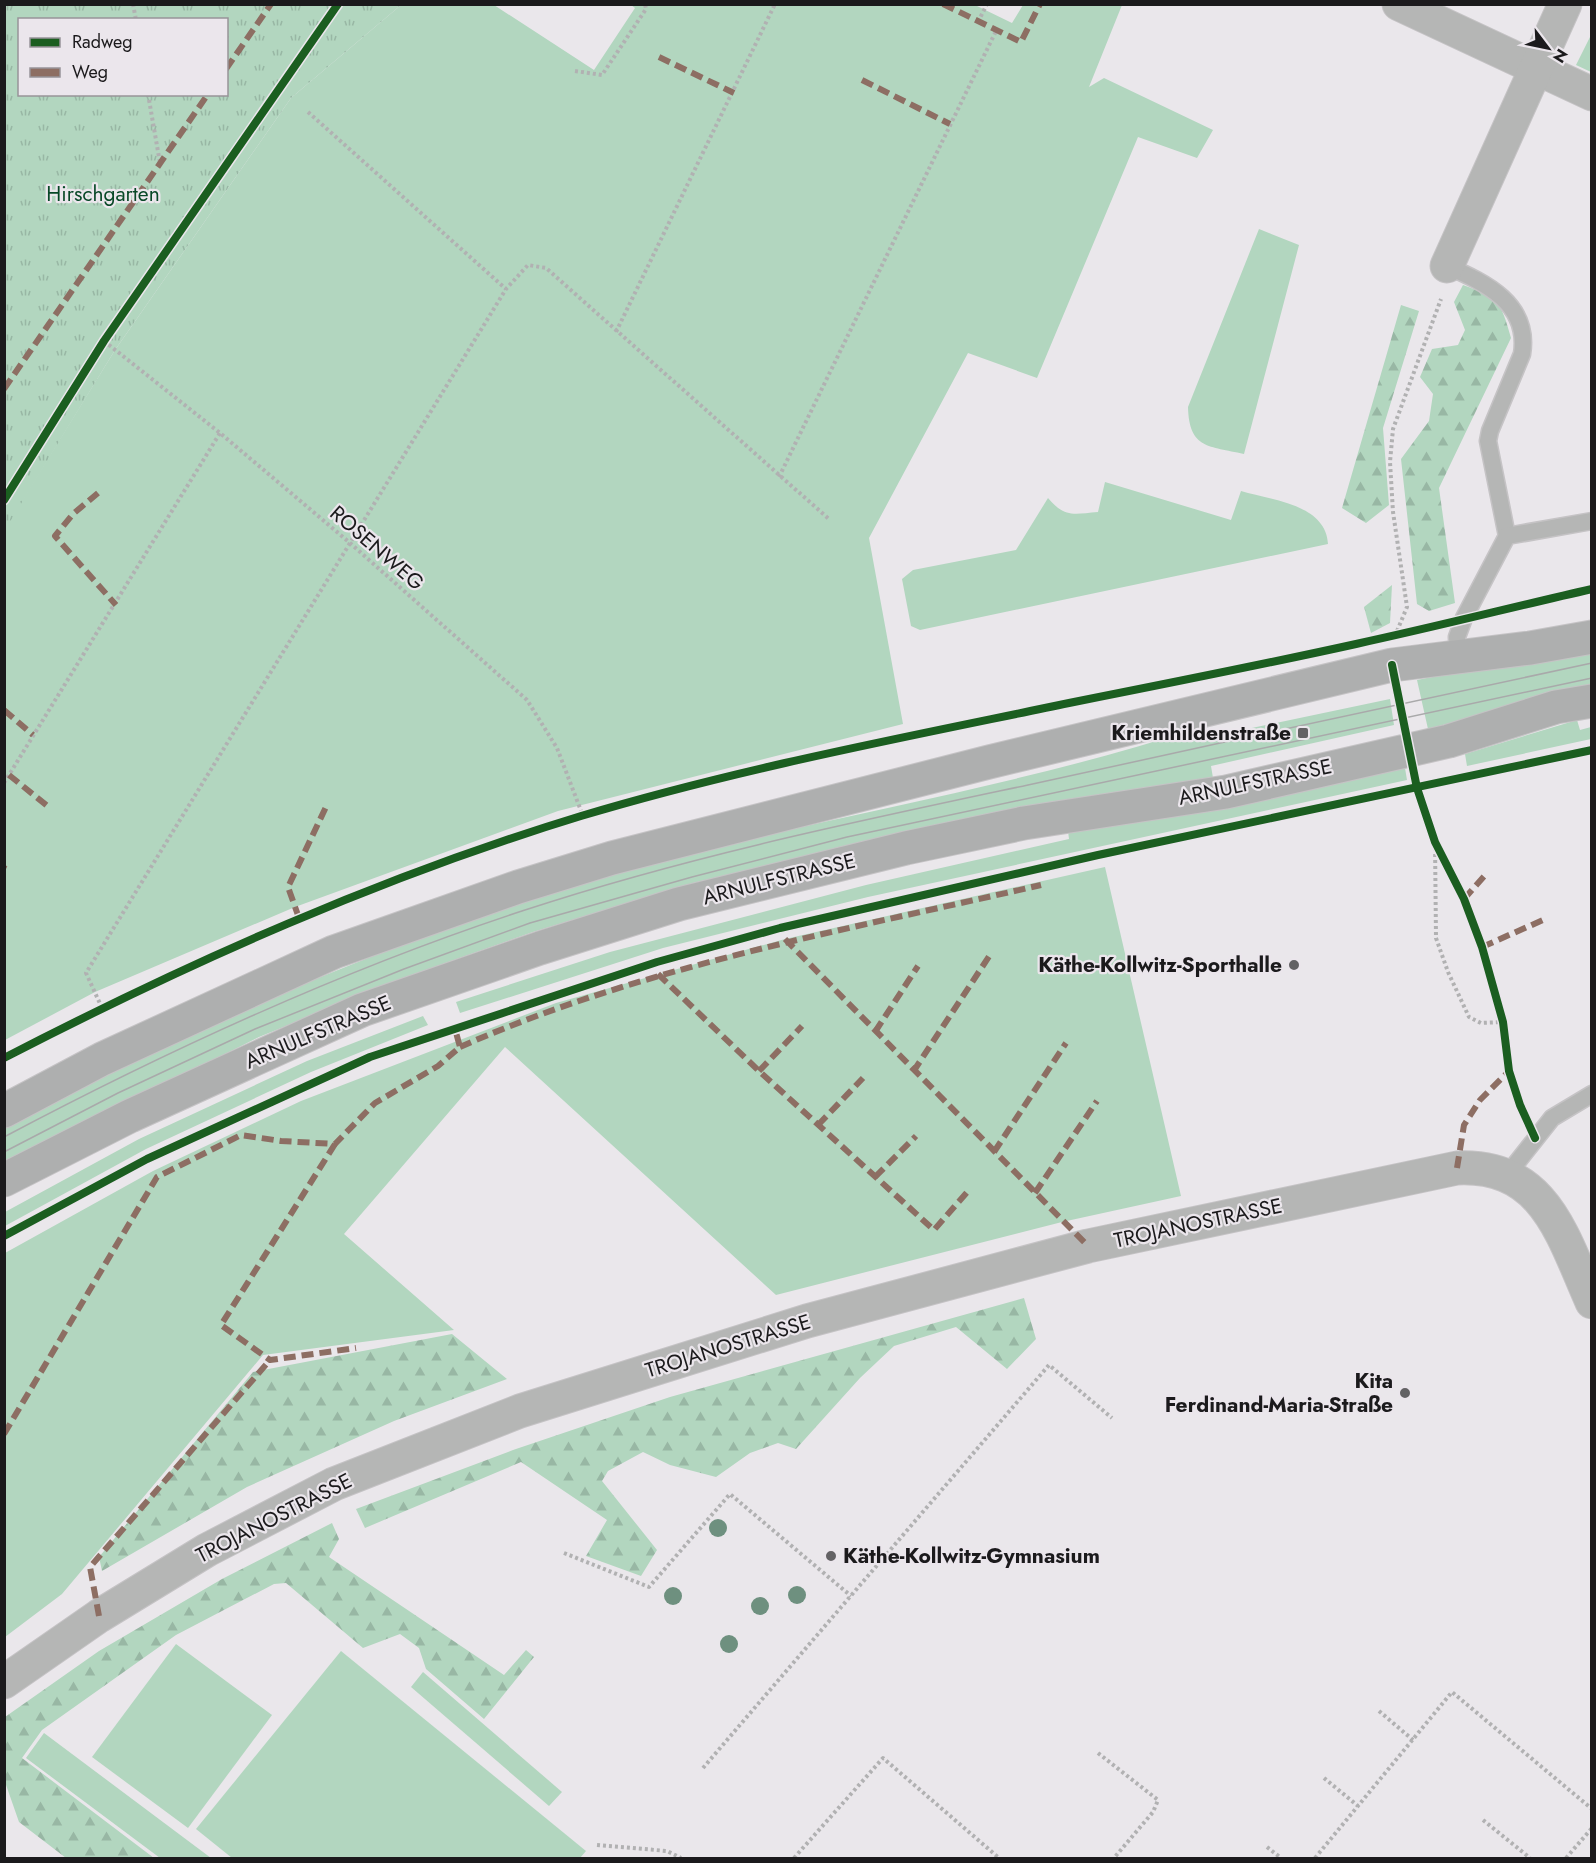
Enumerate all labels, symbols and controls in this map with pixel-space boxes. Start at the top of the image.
legend [18,18,228,96]
north arrow [1518,18,1578,78]
text: Radweg [72,29,133,55]
text: N [1547,44,1573,67]
text: Weg [72,59,108,85]
park label: Hirschgarten [46,179,160,209]
street label: ROSENWEG [323,499,431,597]
place label: Kriemhildenstraße [1111,718,1291,748]
marker: Kriemhildenstraße [1296,726,1310,740]
street label: ARNULFSTRASSE [1175,751,1335,813]
street label: ARNULFSTRASSE [699,846,859,912]
place label: Käthe-Kollwitz-Sporthalle [1038,950,1282,980]
marker: Käthe-Kollwitz-Sporthalle [1287,958,1301,972]
street label: ARNULFSTRASSE [240,988,396,1076]
street label: TROJANOSTRASSE [1111,1191,1285,1255]
street label: TROJANOSTRASSE [642,1307,814,1385]
place label: Kita Ferdinand-Maria-Straße [1165,1366,1393,1420]
marker: Kita Ferdinand-Maria-Straße [1398,1386,1412,1400]
street label: TROJANOSTRASSE [191,1466,357,1570]
place label: Käthe-Kollwitz-Gymnasium [843,1541,1100,1571]
marker: Käthe-Kollwitz-Gymnasium [824,1549,838,1563]

